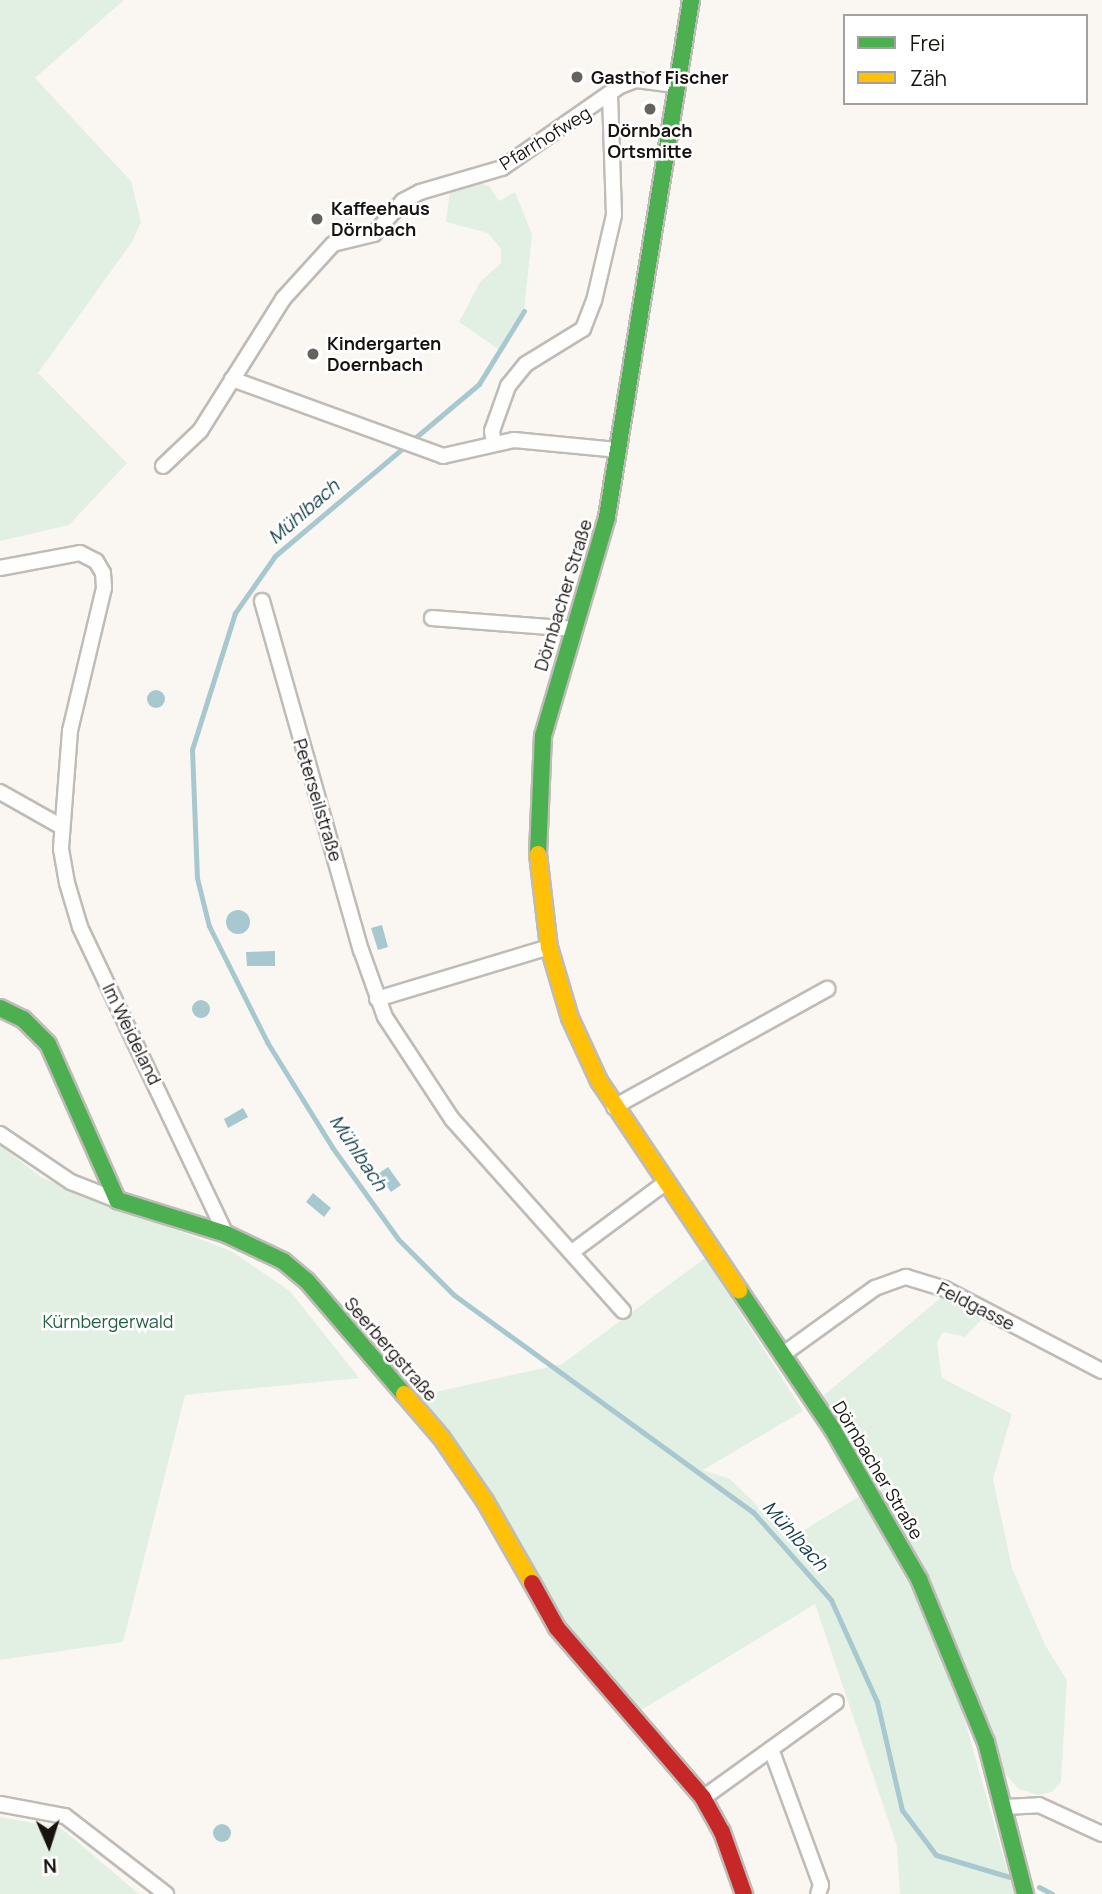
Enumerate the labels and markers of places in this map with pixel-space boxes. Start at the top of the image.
place label: Gasthof Fischer [591,66,729,88]
marker: Gasthof Fischer [569,69,585,85]
marker: Dörnbach Ortsmitte [642,101,658,117]
place label: Dörnbach Ortsmitte [607,120,693,162]
place label: Kaffeehaus Dörnbach [331,198,430,241]
marker: Kaffeehaus Dörnbach [309,211,325,227]
place label: Kindergarten Doernbach [327,333,441,376]
marker: Kindergarten Doernbach [305,346,321,362]

